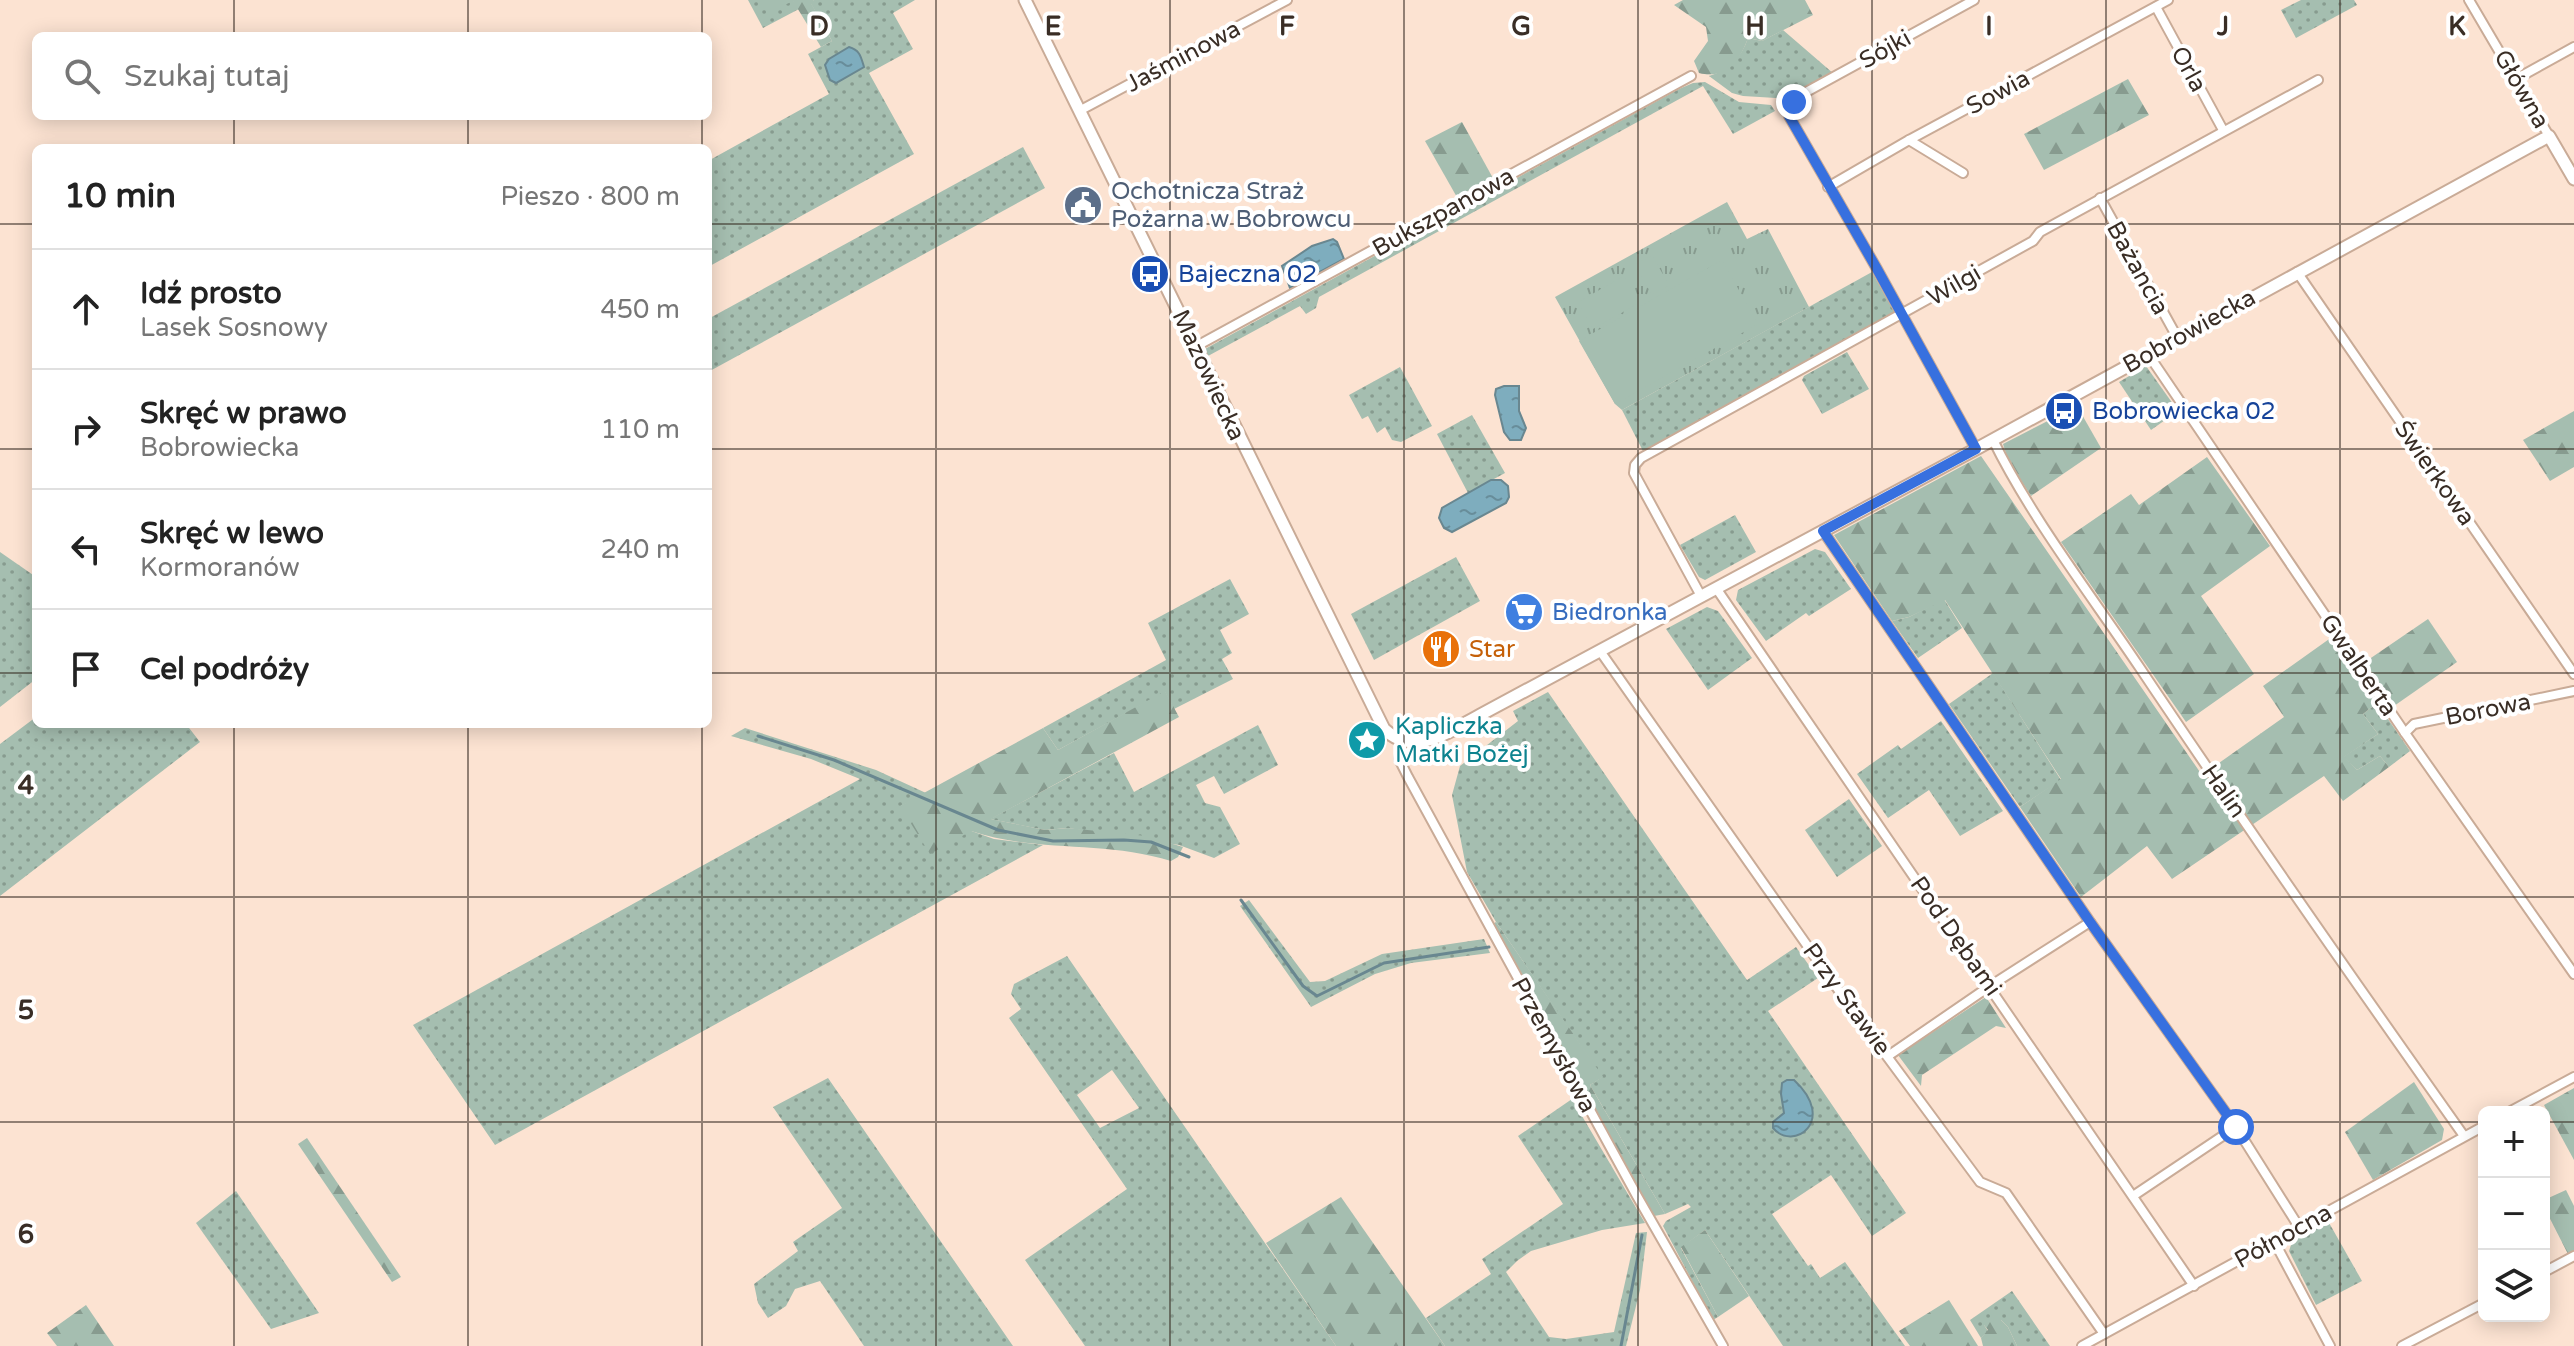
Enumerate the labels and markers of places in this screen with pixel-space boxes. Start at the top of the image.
place label: Ochotnicza Straż Pożarna w Bobrowcu [1111,177,1351,234]
public building icon: Ochotnicza Straż Pożarna w Bobrowcu [1062,184,1104,226]
bus stop icon: Bajeczna 02 [1129,253,1171,295]
place label: Bajeczna 02 [1178,260,1317,289]
bus stop icon: Bobrowiecka 02 [2043,390,2085,432]
place label: Bobrowiecka 02 [2092,397,2276,426]
supermarket icon: Biedronka [1503,591,1545,633]
place label: Biedronka [1552,598,1668,627]
restaurant icon: Star [1420,628,1462,670]
place label: Star [1469,635,1516,664]
place label: Kapliczka Matki Bożej [1395,712,1529,769]
place icon: Kapliczka Matki Bożej [1346,719,1388,761]

